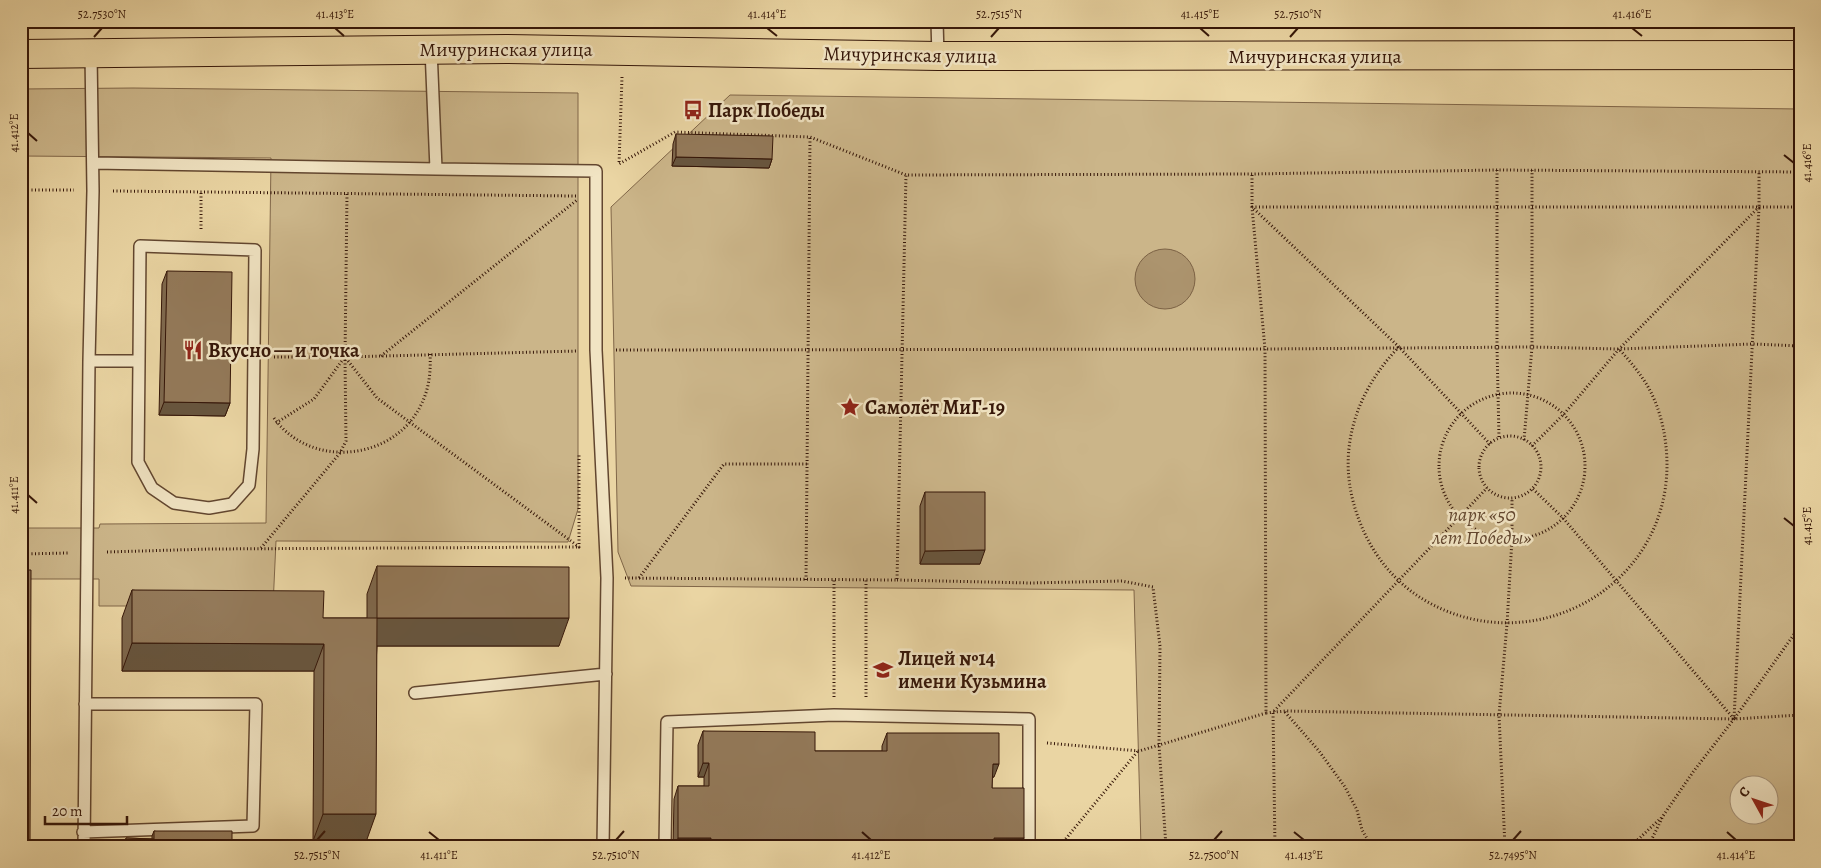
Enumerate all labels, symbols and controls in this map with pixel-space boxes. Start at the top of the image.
text: 52.7530°N [78,6,127,22]
text: 41.413°E [316,6,354,22]
text: 41.414°E [748,6,786,22]
text: 52.7515°N [976,6,1022,22]
text: 41.415°E [1181,6,1219,22]
text: 52.7510°N [1274,6,1322,22]
text: 41.416°E [1612,6,1652,22]
street label: Мичуринская улица [419,36,594,63]
street label: Мичуринская улица [823,40,998,70]
street label: Мичуринская улица [1228,43,1403,70]
place label: Парк Победы [708,97,825,124]
bus stop icon: Парк Победы [682,99,704,121]
text: 41.412°E [6,113,22,153]
text: 41.416°E [1799,143,1815,183]
place label: Вкусно — и точка [208,337,360,364]
restaurant icon: Вкусно — и точка [182,339,204,361]
place label: Самолёт МиГ-19 [865,394,1005,421]
place icon: Самолёт МиГ-19 [839,396,861,418]
text: 41.411°E [6,476,22,514]
park label: парк «50 лет Победы» [1431,501,1532,551]
text: 41.415°E [1799,507,1815,545]
place label: Лицей №14 имени Кузьмина [898,645,1047,695]
school or university icon: Лицей №14 имени Кузьмина [872,659,894,681]
north arrow [1728,776,1778,826]
text: С [1734,782,1755,801]
scale bar [45,793,128,825]
text: 20 m [52,801,83,821]
text: 52.7515°N [294,847,340,863]
text: 41.411°E [420,847,458,863]
text: 52.7510°N [592,847,640,863]
text: 41.412°E [851,847,891,863]
text: 52.7500°N [1189,847,1239,863]
text: 41.413°E [1285,847,1323,863]
text: 52.7495°N [1489,847,1537,863]
text: 41.414°E [1717,847,1755,863]

